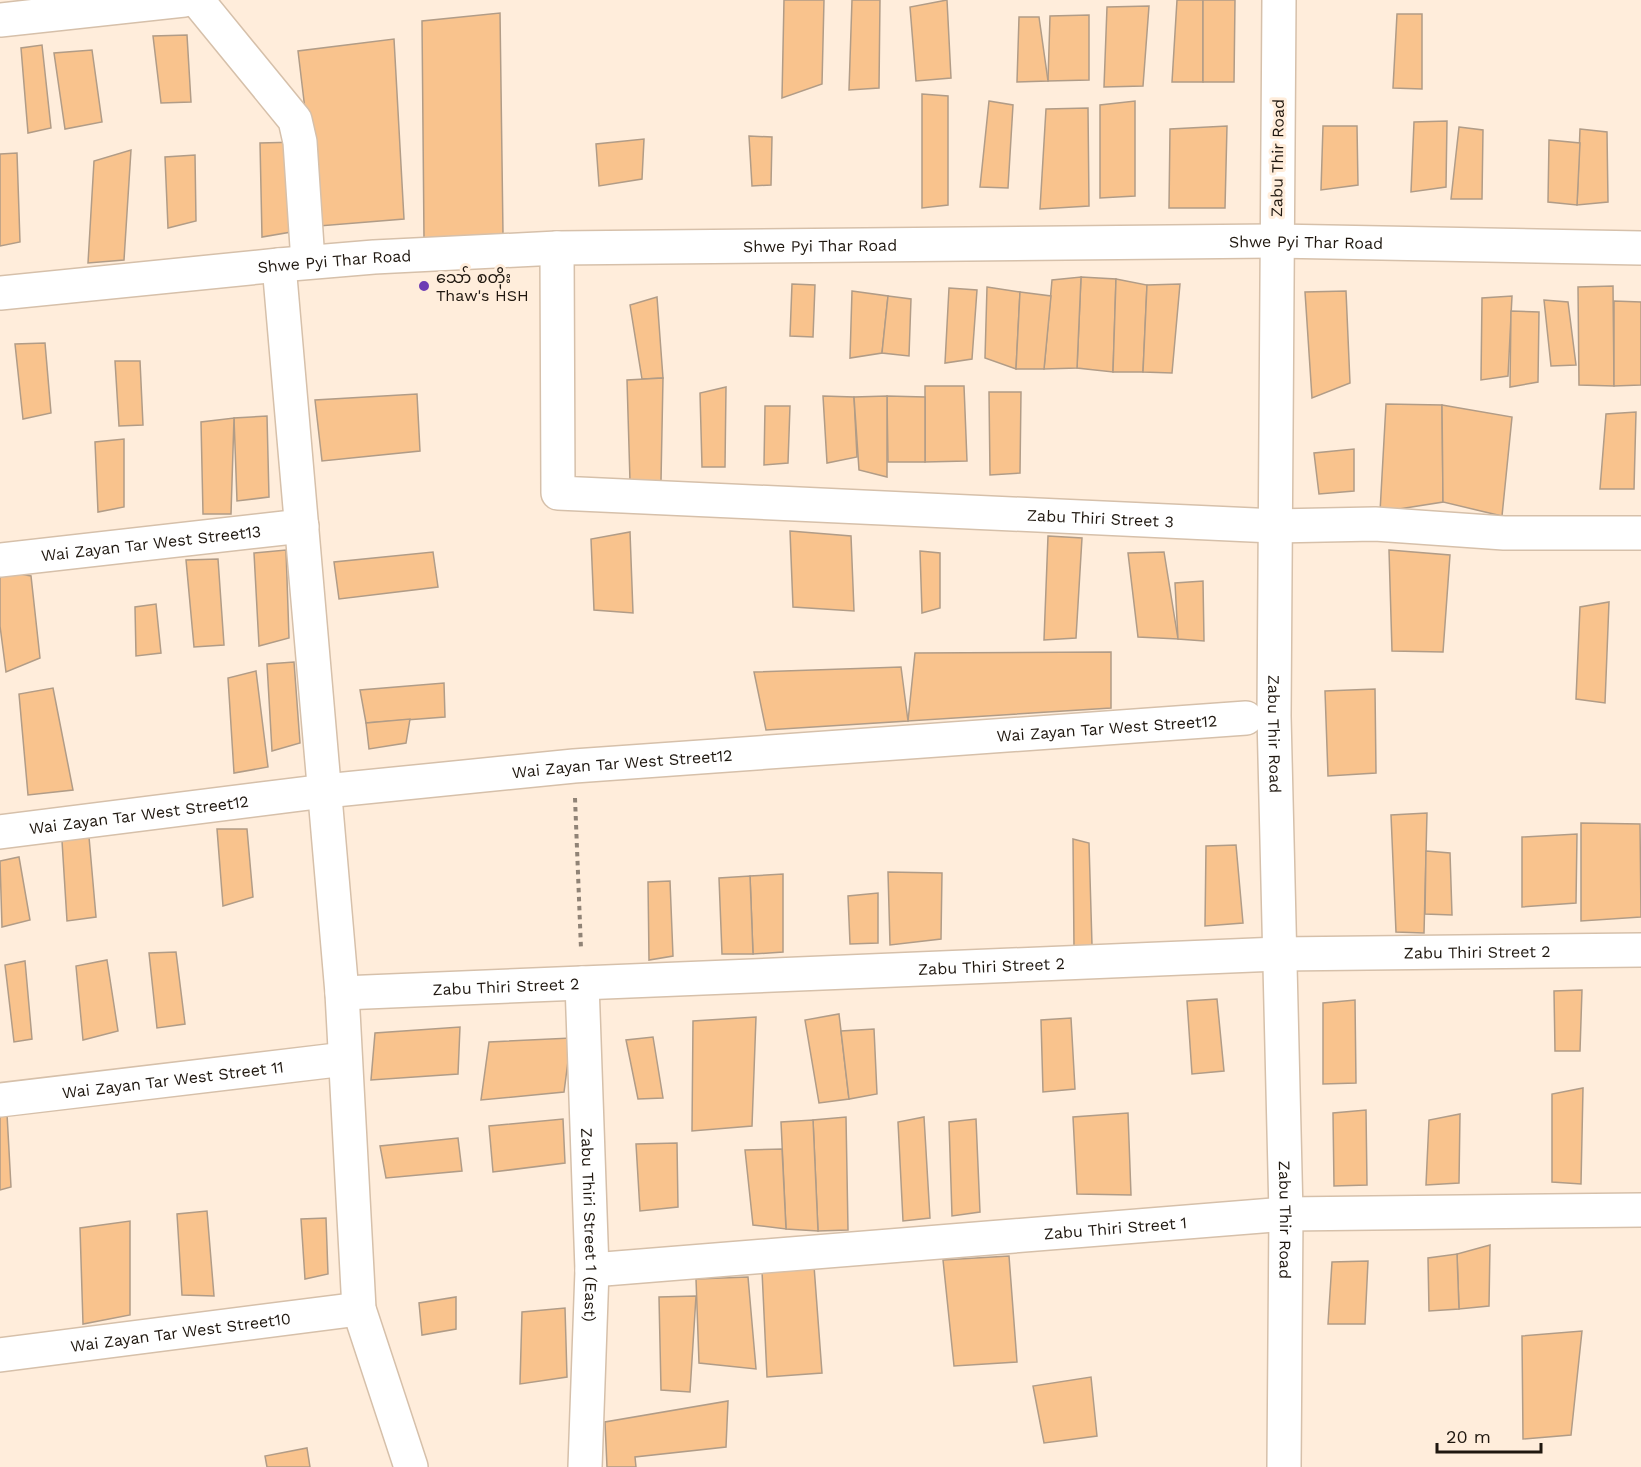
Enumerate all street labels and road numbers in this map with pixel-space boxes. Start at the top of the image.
street label: Zabu Thir Road [1267,99,1288,217]
street label: Shwe Pyi Thar Road [1229,232,1383,253]
street label: Shwe Pyi Thar Road [743,236,897,256]
street label: Shwe Pyi Thar Road [257,246,412,277]
street label: Zabu Thiri Street 3 [1027,506,1174,531]
street label: Wai Zayan Tar West Street13 [40,522,262,565]
street label: Zabu Thir Road [1264,675,1285,793]
street label: Wai Zayan Tar West Street12 [996,711,1218,746]
street label: Wai Zayan Tar West Street12 [511,746,733,782]
street label: Wai Zayan Tar West Street12 [28,792,250,838]
street label: Zabu Thiri Street 2 [1404,942,1551,963]
street label: Zabu Thiri Street 2 [918,954,1065,979]
street label: Zabu Thiri Street 2 [432,974,580,999]
street label: Wai Zayan Tar West Street 11 [61,1057,285,1103]
street label: Zabu Thiri Street 1 (East) [577,1128,601,1322]
street label: Zabu Thir Road [1275,1160,1295,1279]
street label: Zabu Thiri Street 1 [1043,1213,1188,1244]
street label: Wai Zayan Tar West Street10 [69,1309,292,1356]

